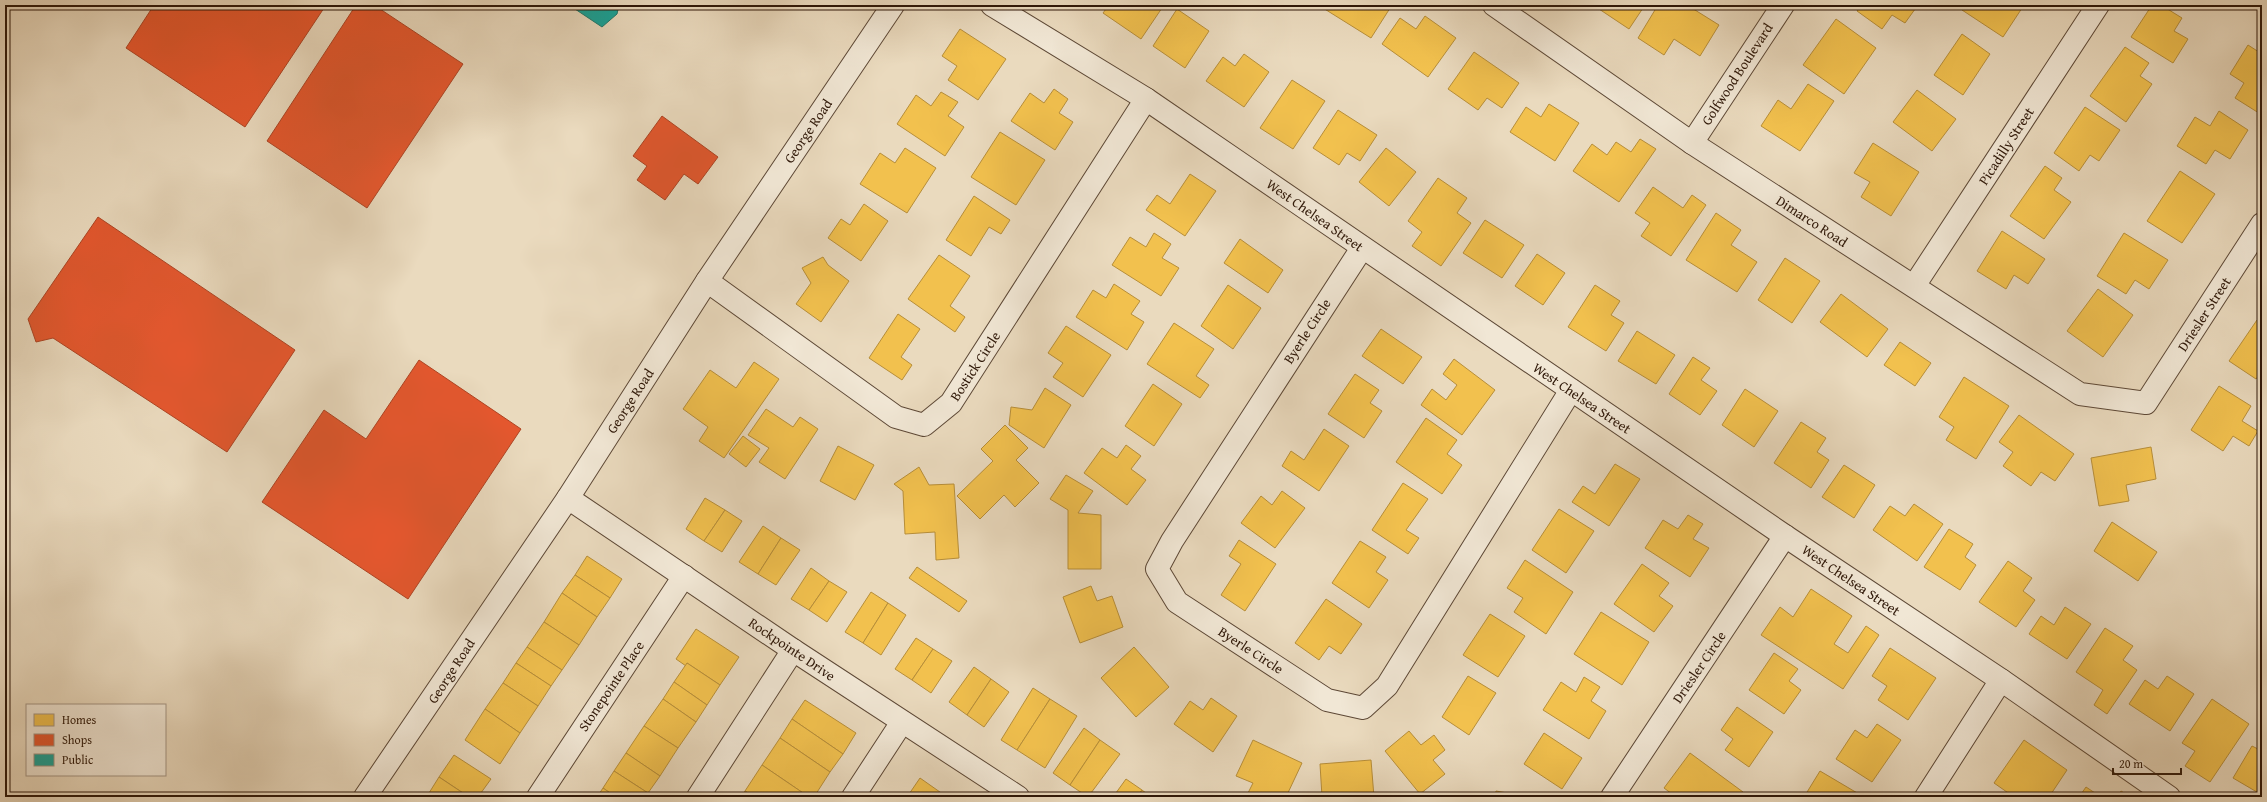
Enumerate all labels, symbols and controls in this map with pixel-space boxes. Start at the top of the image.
street label: Golfwood Boulevard [1696,19,1778,129]
street label: George Road [779,94,837,167]
street label: Picadilly Street [1973,103,2039,189]
street label: West Chelsea Street [1262,174,1368,256]
street label: Dimarco Road [1772,190,1852,252]
street label: Driesler Street [2172,273,2236,355]
street label: Byerle Circle [1278,294,1336,368]
street label: Bostick Circle [945,327,1005,405]
street label: West Chelsea Street [1529,358,1635,438]
street label: George Road [602,364,659,437]
street label: West Chelsea Street [1798,540,1904,620]
street label: Rockpointe Drive [745,613,840,686]
street label: Byerle Circle [1214,621,1288,679]
street label: Driesler Circle [1667,627,1731,707]
street label: George Road [423,634,480,707]
street label: Stonepointe Place [573,636,649,735]
legend [26,704,166,776]
text: Homes [62,711,97,728]
text: Shops [62,731,92,748]
scale bar [2113,750,2181,776]
text: Public [62,751,94,768]
text: 20 m [2119,755,2143,772]

